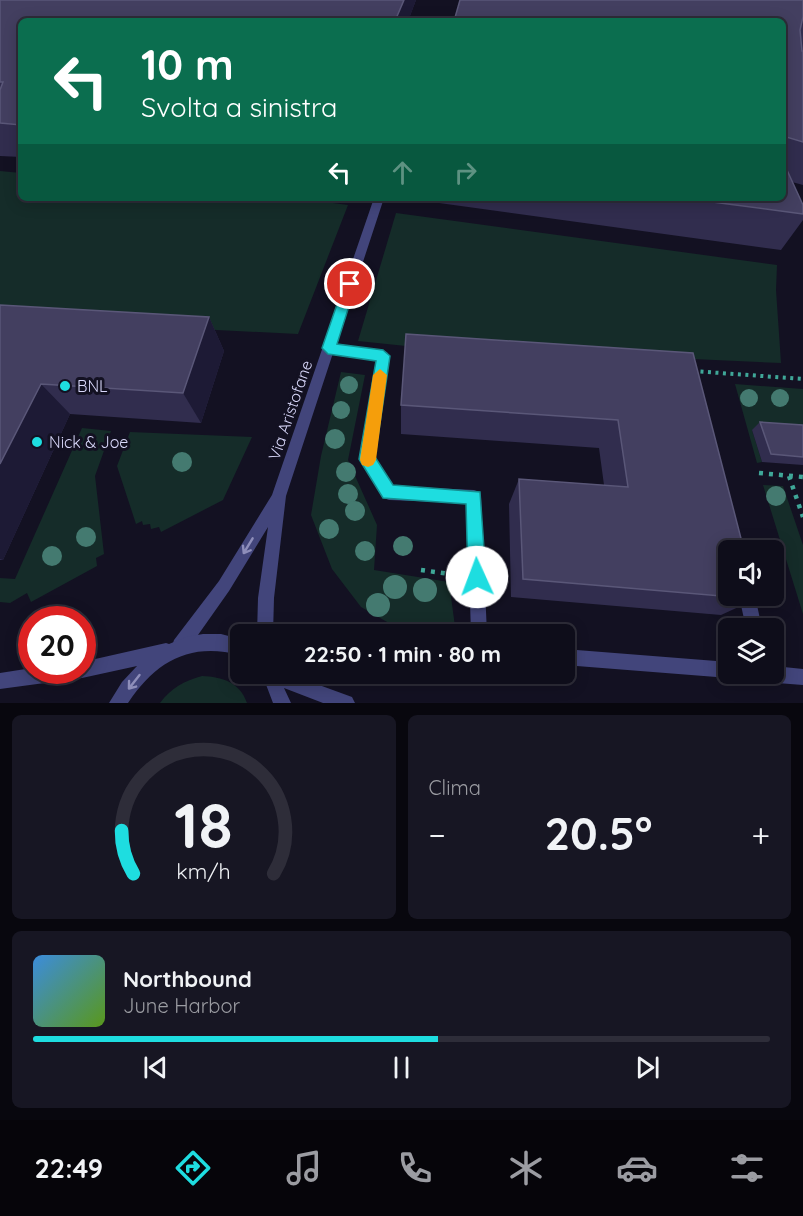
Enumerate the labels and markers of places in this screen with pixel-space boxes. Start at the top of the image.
pin [324,258,375,309]
place label: BNL [77,376,108,396]
marker: BNL [58,379,72,393]
place label: Nick & Joe [49,432,128,452]
marker: Nick & Joe [30,435,44,449]

